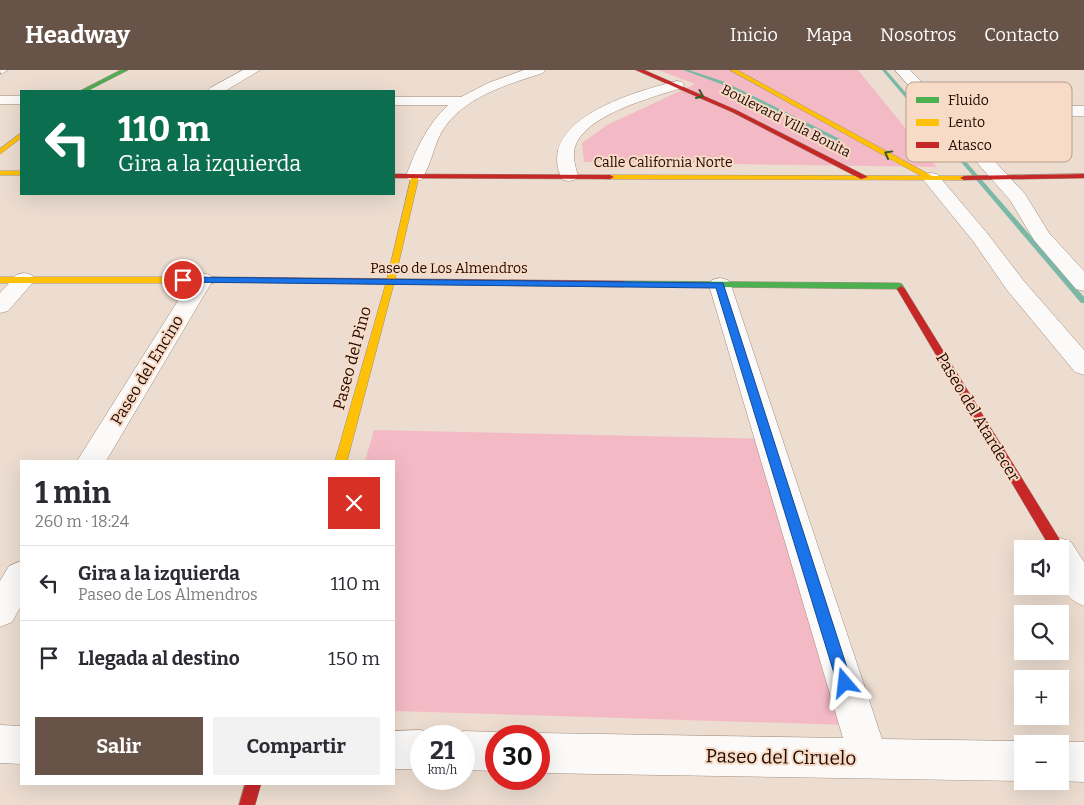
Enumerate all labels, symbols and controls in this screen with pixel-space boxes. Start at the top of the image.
text: Headway [25,21,130,49]
text: Inicio [730,24,778,46]
text: Mapa [806,24,852,46]
text: Nosotros [880,24,956,46]
text: Contacto [984,24,1059,46]
street label: Boulevard Villa Bonita [718,81,854,161]
legend [906,82,1072,162]
one-way arrow [695,89,704,100]
text: Fluido [948,92,989,109]
text: 110 m [118,108,210,150]
icon: left [35,110,100,175]
text: Lento [948,114,985,131]
text: Atasco [948,137,992,154]
text: Gira a la izquierda [118,150,301,177]
one-way arrow [885,150,894,160]
street label: Calle California Norte [593,154,733,171]
pin [162,259,204,301]
street label: Paseo de Los Almendros [370,260,528,277]
icon: arrive [169,266,197,294]
street label: Paseo del Pino [329,304,375,412]
street label: Paseo del Encino [107,312,187,428]
street label: Paseo del Atardecer [932,349,1024,485]
text: 1 min [35,475,111,511]
button: close [328,477,380,529]
text: 260 m · 18:24 [35,512,129,531]
map controls [1014,540,1069,790]
button: sound [1014,540,1069,595]
text: Gira a la izquierda [78,562,240,585]
icon: left [35,569,63,597]
text: 110 m [330,572,380,595]
text: Paseo de Los Almendros [78,585,258,604]
button: search [1014,605,1069,660]
icon: arrive [35,644,63,672]
text: Llegada al destino [78,647,240,670]
text: 150 m [328,647,380,670]
position arrow [818,656,870,708]
button: + [1014,670,1069,725]
button: Salir [35,717,203,775]
button: Compartir [213,717,380,775]
speed limit sign: 30 [485,725,550,790]
button: − [1014,735,1069,790]
text: 21 [430,736,455,766]
street label: Paseo del Ciruelo [705,744,857,770]
text: km/h [428,763,457,777]

